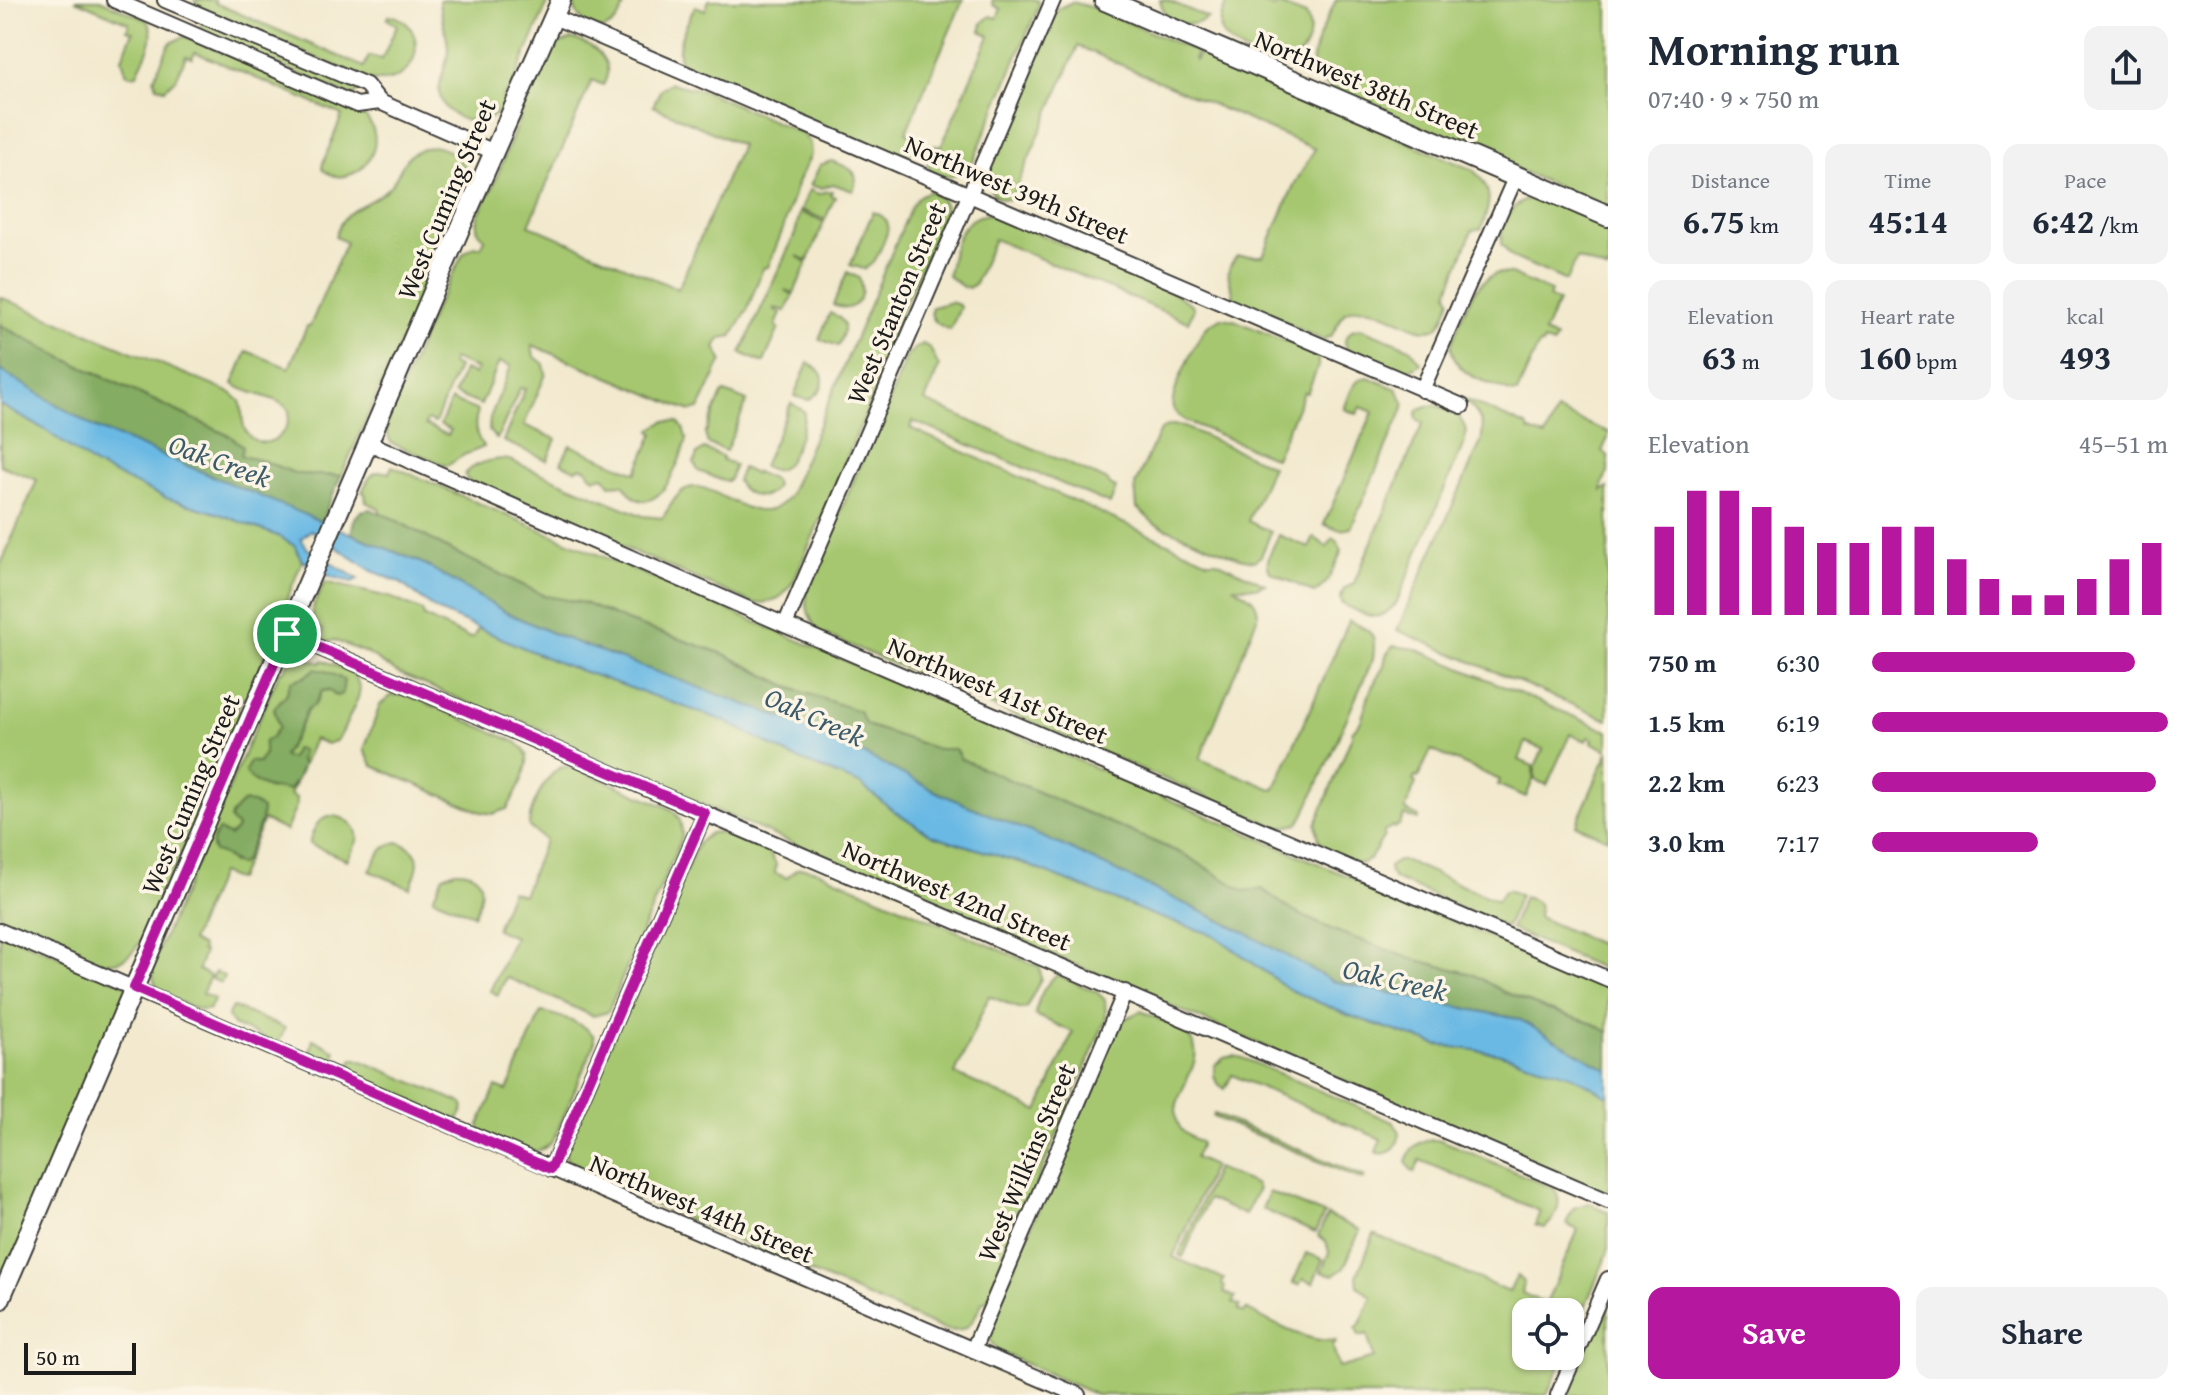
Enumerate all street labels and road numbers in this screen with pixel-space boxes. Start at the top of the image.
street label: Northwest 38th Street [1249,19,1485,149]
street label: West Cuming Street [386,93,506,305]
street label: Northwest 39th Street [899,124,1135,254]
street label: West Stanton Street [836,196,956,410]
street label: Northwest 41st Street [882,626,1114,754]
street label: West Cuming Street [130,688,250,900]
street label: Northwest 42nd Street [837,829,1077,961]
street label: West Wilkins Street [967,1057,1085,1267]
street label: Northwest 44th Street [584,1143,820,1273]

